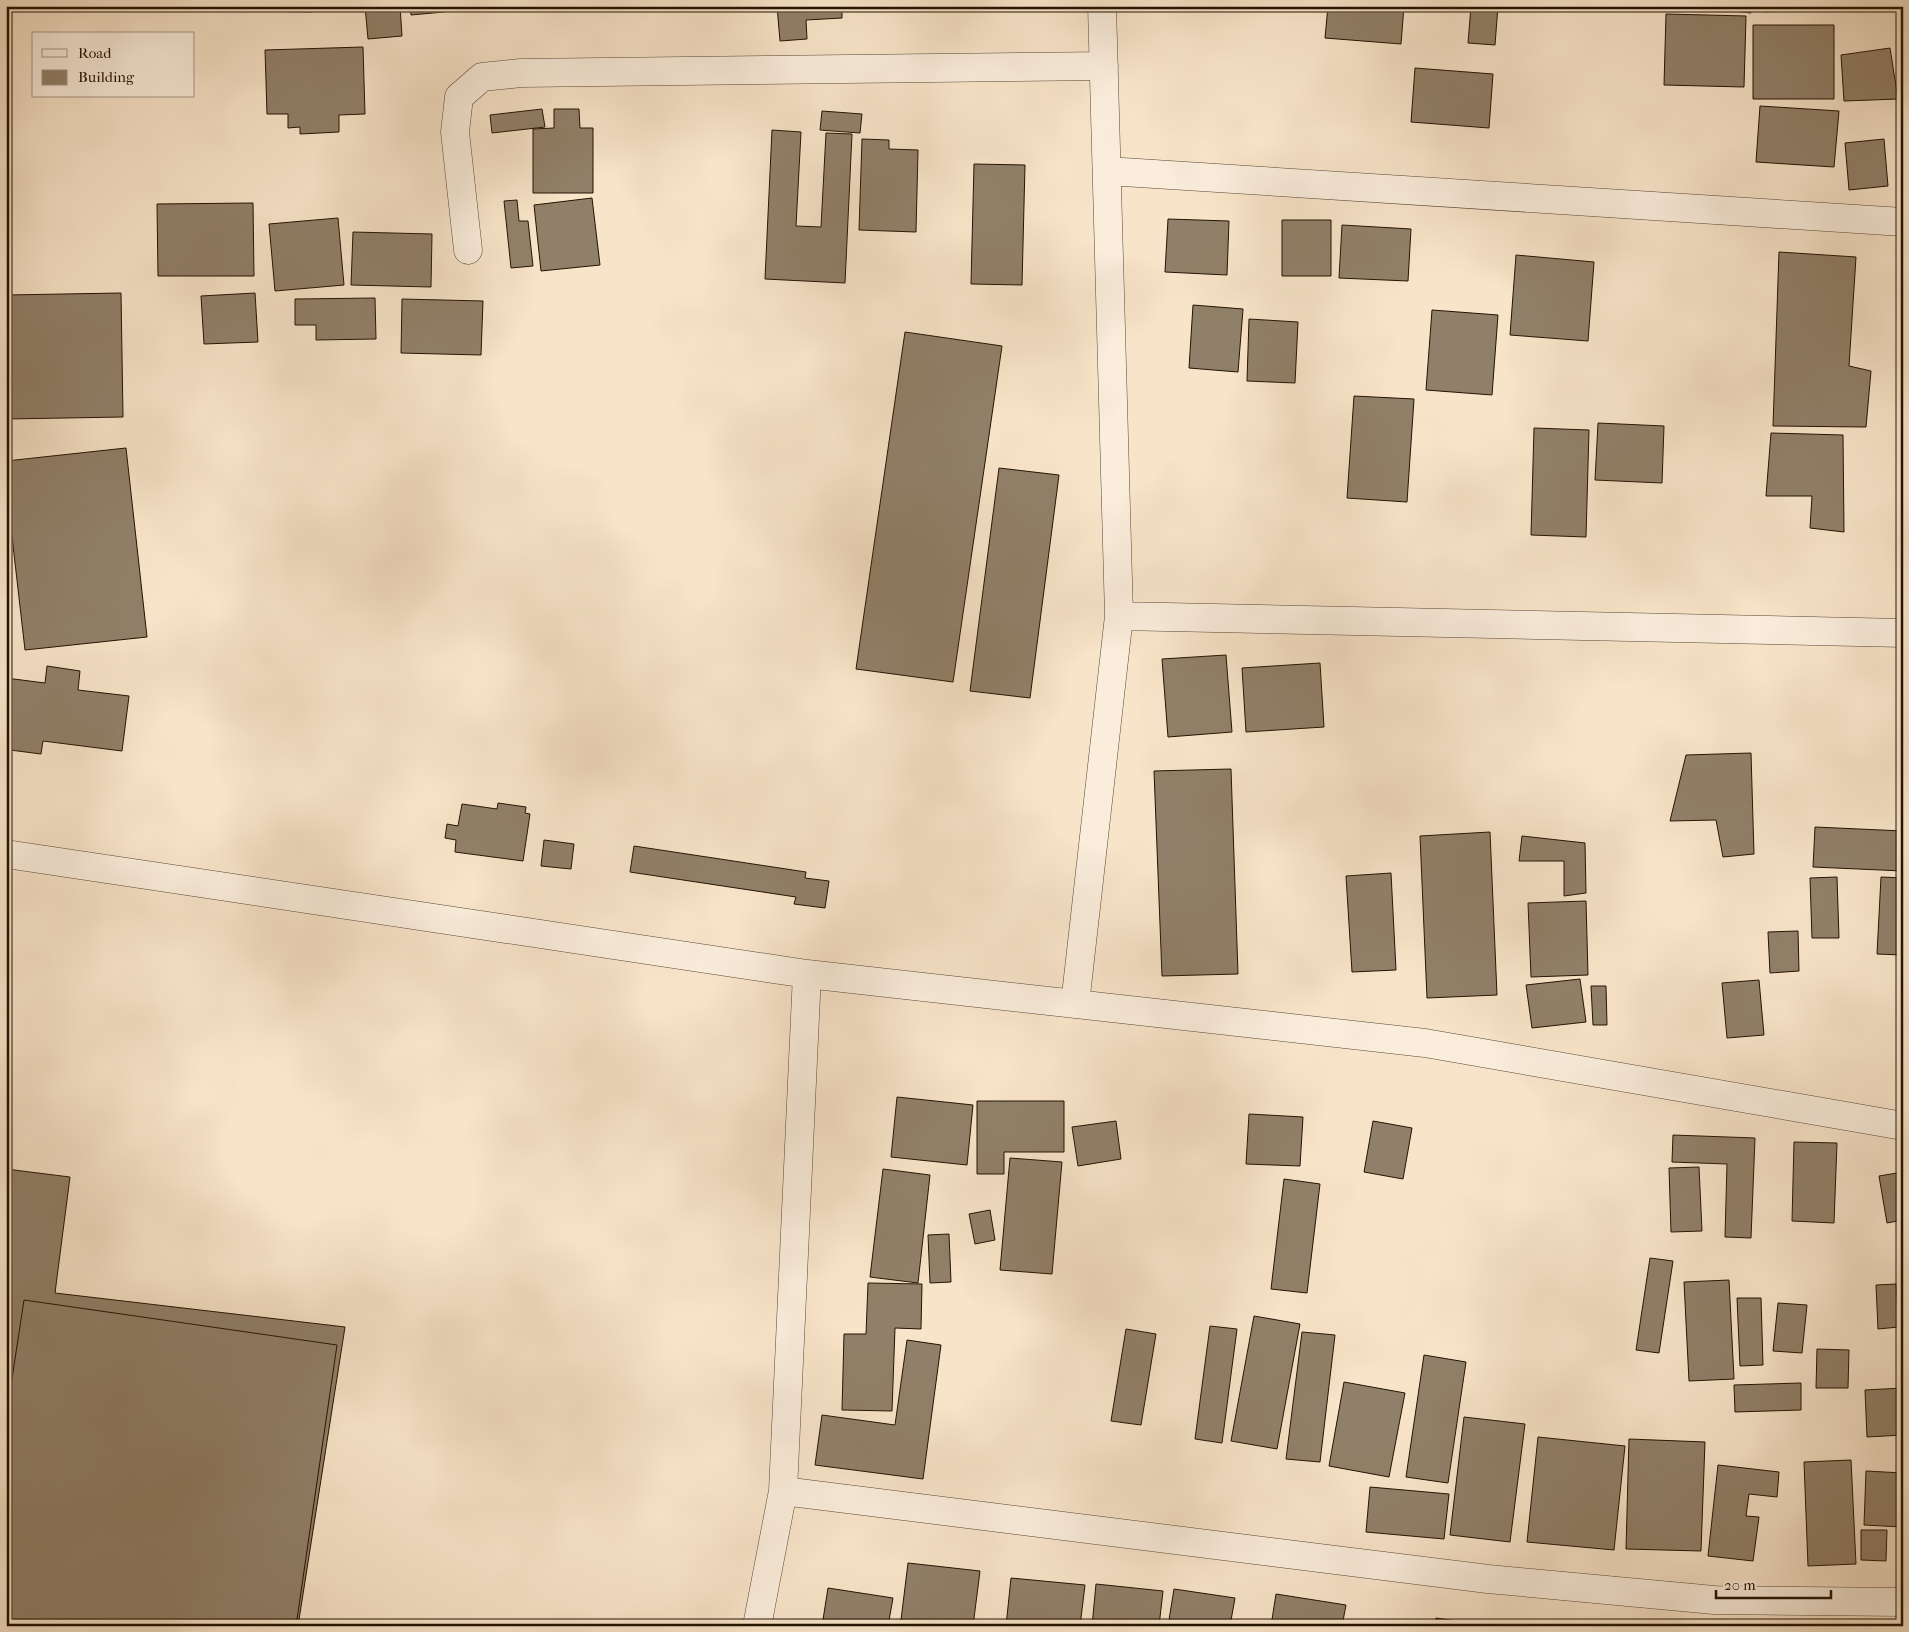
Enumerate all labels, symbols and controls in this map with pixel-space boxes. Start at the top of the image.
legend [32,32,195,98]
text: Road [78,44,112,62]
text: Building [78,68,135,86]
scale bar [1716,1567,1832,1599]
text: 20 m [1724,1576,1756,1594]

